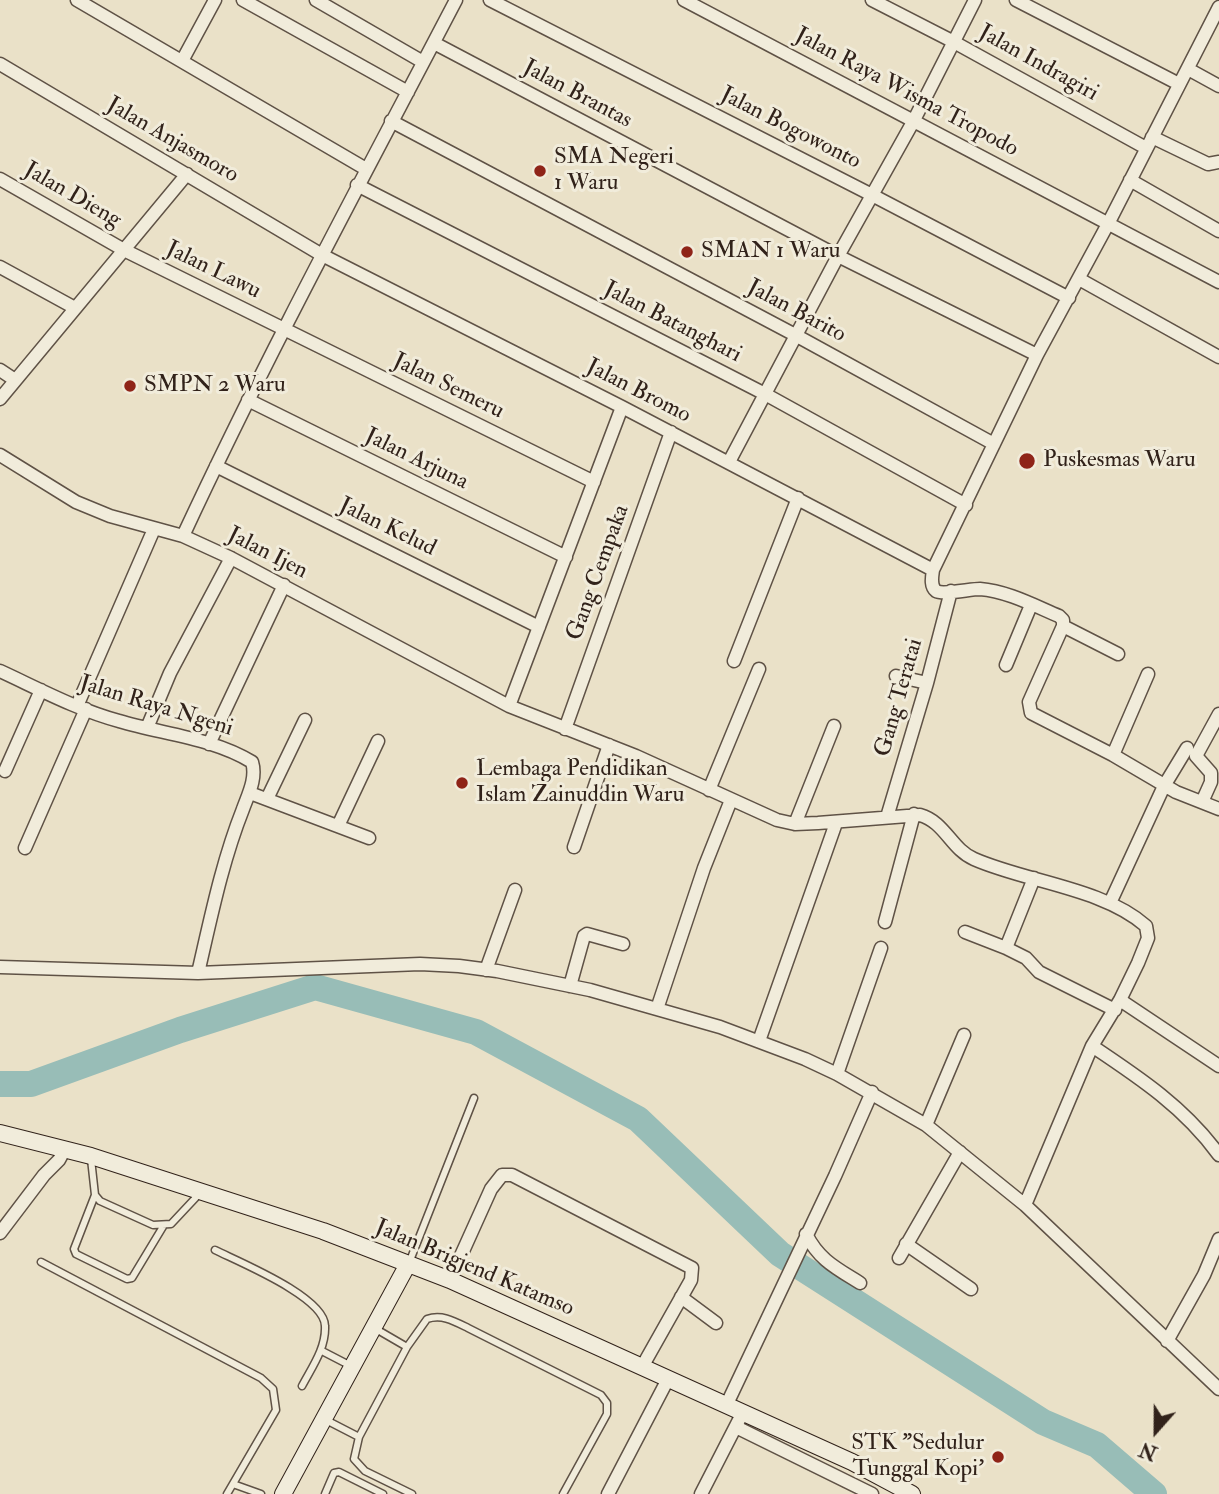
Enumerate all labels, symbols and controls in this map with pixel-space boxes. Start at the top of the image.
street label: Jalan Indragiri [973,20,1103,108]
street label: Jalan Raya Wisma Tropodo [790,22,1022,164]
street label: Jalan Brantas [518,55,636,135]
street label: Jalan Bogowonto [715,82,865,176]
street label: Jalan Anjasmoro [101,92,243,190]
place label: SMA Negeri 1 Waru [554,144,674,198]
street label: Jalan Dieng [18,157,126,235]
marker: SMA Negeri 1 Waru [532,163,548,179]
street label: Jalan Lawu [161,236,265,306]
place label: SMAN 1 Waru [701,238,840,266]
marker: SMAN 1 Waru [679,244,695,260]
street label: Jalan Barito [742,274,850,350]
street label: Jalan Batanghari [598,276,746,370]
street label: Jalan Semeru [388,348,508,426]
street label: Jalan Bromo [581,354,695,430]
place label: SMPN 2 Waru [144,372,286,400]
marker: SMPN 2 Waru [122,378,138,394]
street label: Jalan Arjuna [360,423,472,497]
place label: Puskesmas Waru [1043,447,1196,475]
marker: Puskesmas Waru [1017,451,1037,471]
street label: Jalan Kelud [334,493,440,563]
street label: Gang Cempaka [562,501,636,645]
street label: Jalan Ijen [222,522,312,586]
street label: Gang Teratai [870,636,930,760]
street label: Jalan Raya Ngeni [76,671,236,743]
place label: Lembaga Pendidikan Islam Zainuddin Waru [476,756,684,810]
marker: Lembaga Pendidikan Islam Zainuddin Waru [454,775,470,791]
street label: Jalan Brigjend Katamso [370,1215,578,1323]
north arrow [1121,1396,1191,1466]
place label: STK "Sedulur Tunggal Kopi' [851,1430,984,1484]
text: N [1136,1436,1161,1465]
marker: STK "Sedulur Tunggal Kopi' [990,1449,1006,1465]

